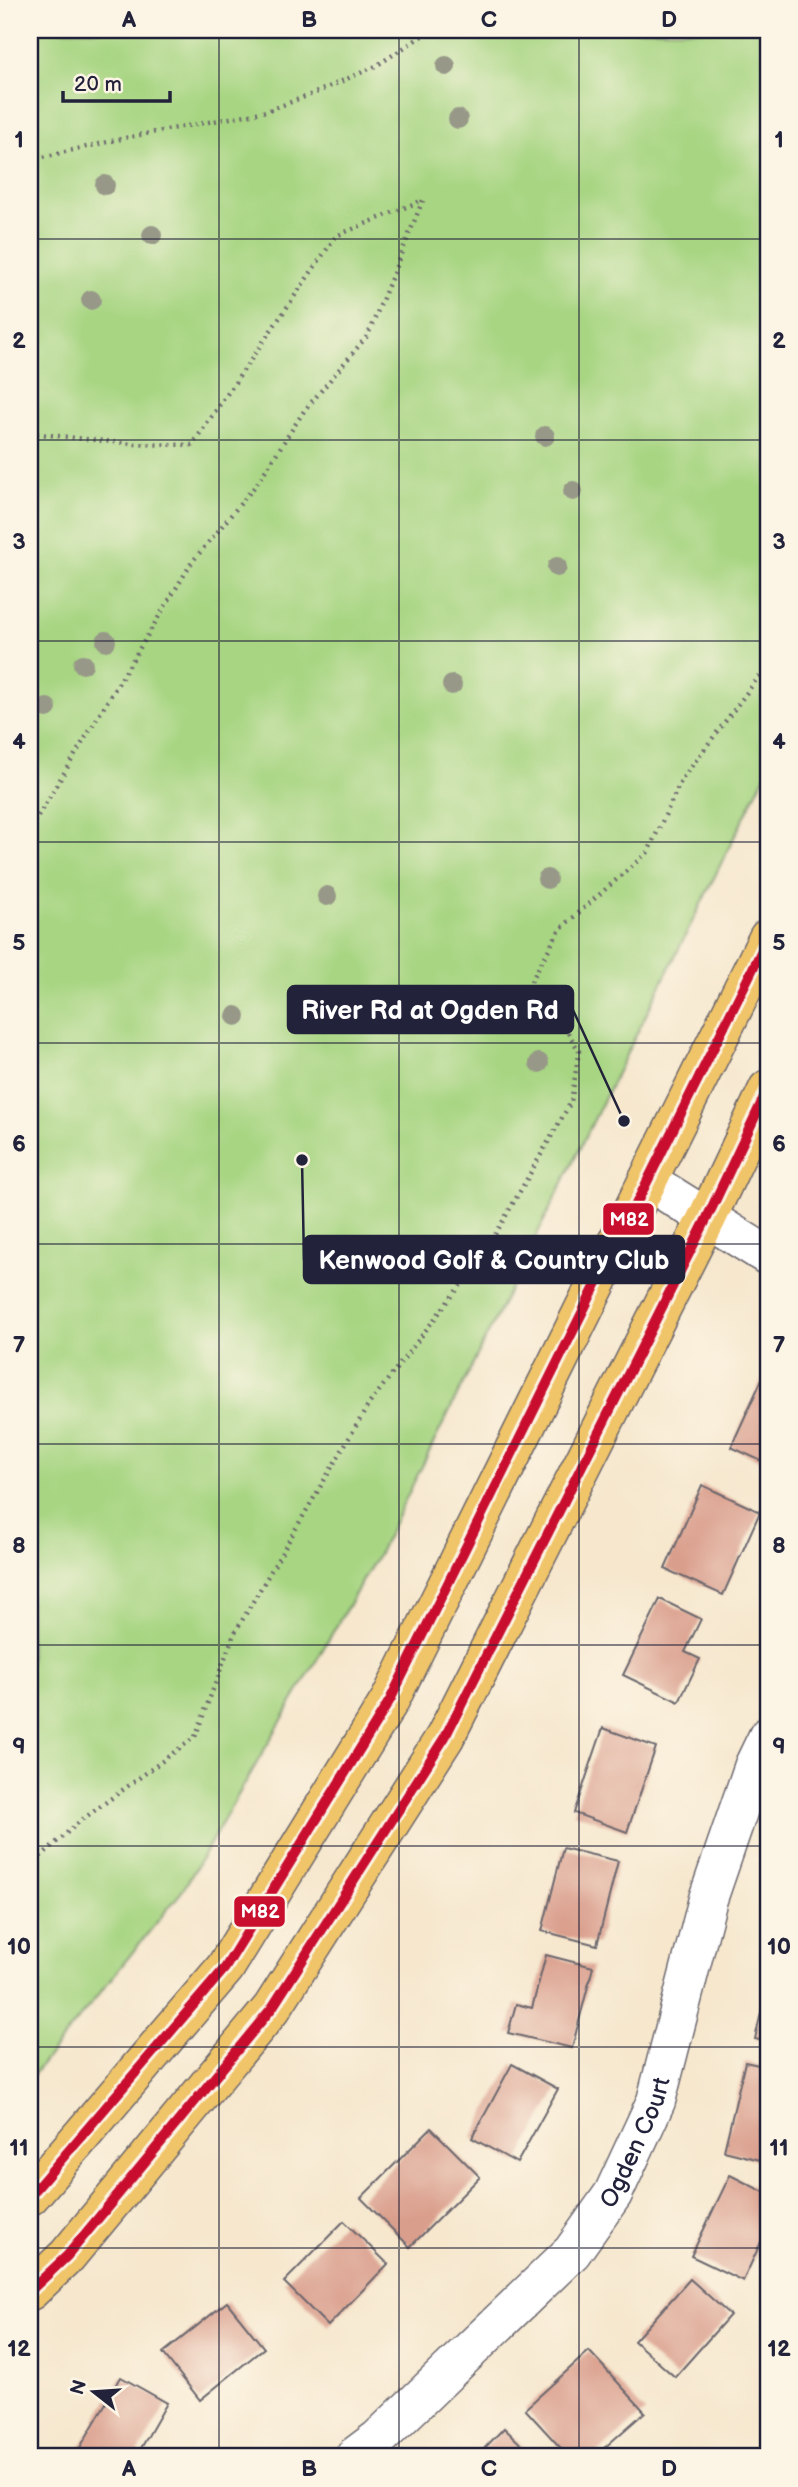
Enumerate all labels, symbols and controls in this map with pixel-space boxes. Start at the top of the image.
text: A [121,6,137,34]
text: B [301,6,317,34]
text: C [481,6,497,34]
text: D [661,6,677,34]
scale bar [63,60,170,104]
text: 20 m [74,72,122,97]
text: 1 [14,126,24,154]
text: 1 [774,126,784,154]
text: 2 [12,327,26,355]
text: 2 [772,327,786,355]
text: 3 [12,528,26,556]
text: 3 [772,528,786,556]
text: 4 [12,728,26,756]
text: 4 [772,728,786,756]
text: 5 [12,929,26,957]
text: 5 [772,929,786,957]
callout: River Rd at Ogden Rd [288,986,573,1033]
text: River Rd at Ogden Rd [301,996,559,1027]
text: 6 [12,1130,26,1158]
text: 6 [772,1130,786,1158]
line badge: M82 [602,1202,655,1236]
text: M82 [609,1209,649,1232]
callout: Kenwood Golf & Country Club [304,1236,684,1283]
text: Kenwood Golf & Country Club [318,1246,670,1277]
text: 7 [13,1331,26,1359]
text: 7 [773,1331,786,1359]
text: 8 [12,1532,26,1560]
text: 8 [772,1532,786,1560]
text: 9 [12,1733,26,1761]
text: 9 [772,1733,786,1761]
line badge: M82 [233,1895,286,1928]
text: M82 [240,1901,280,1924]
text: 10 [7,1933,31,1961]
text: 10 [767,1933,791,1961]
street label: Ogden Court [593,2073,676,2213]
text: 11 [9,2134,29,2162]
text: 11 [769,2134,789,2162]
text: 12 [7,2335,31,2363]
text: 12 [767,2335,791,2363]
north arrow [60,2358,130,2428]
text: N [66,2377,92,2398]
text: A [121,2455,137,2483]
text: B [301,2455,317,2483]
text: C [481,2455,497,2483]
text: D [661,2455,677,2483]

